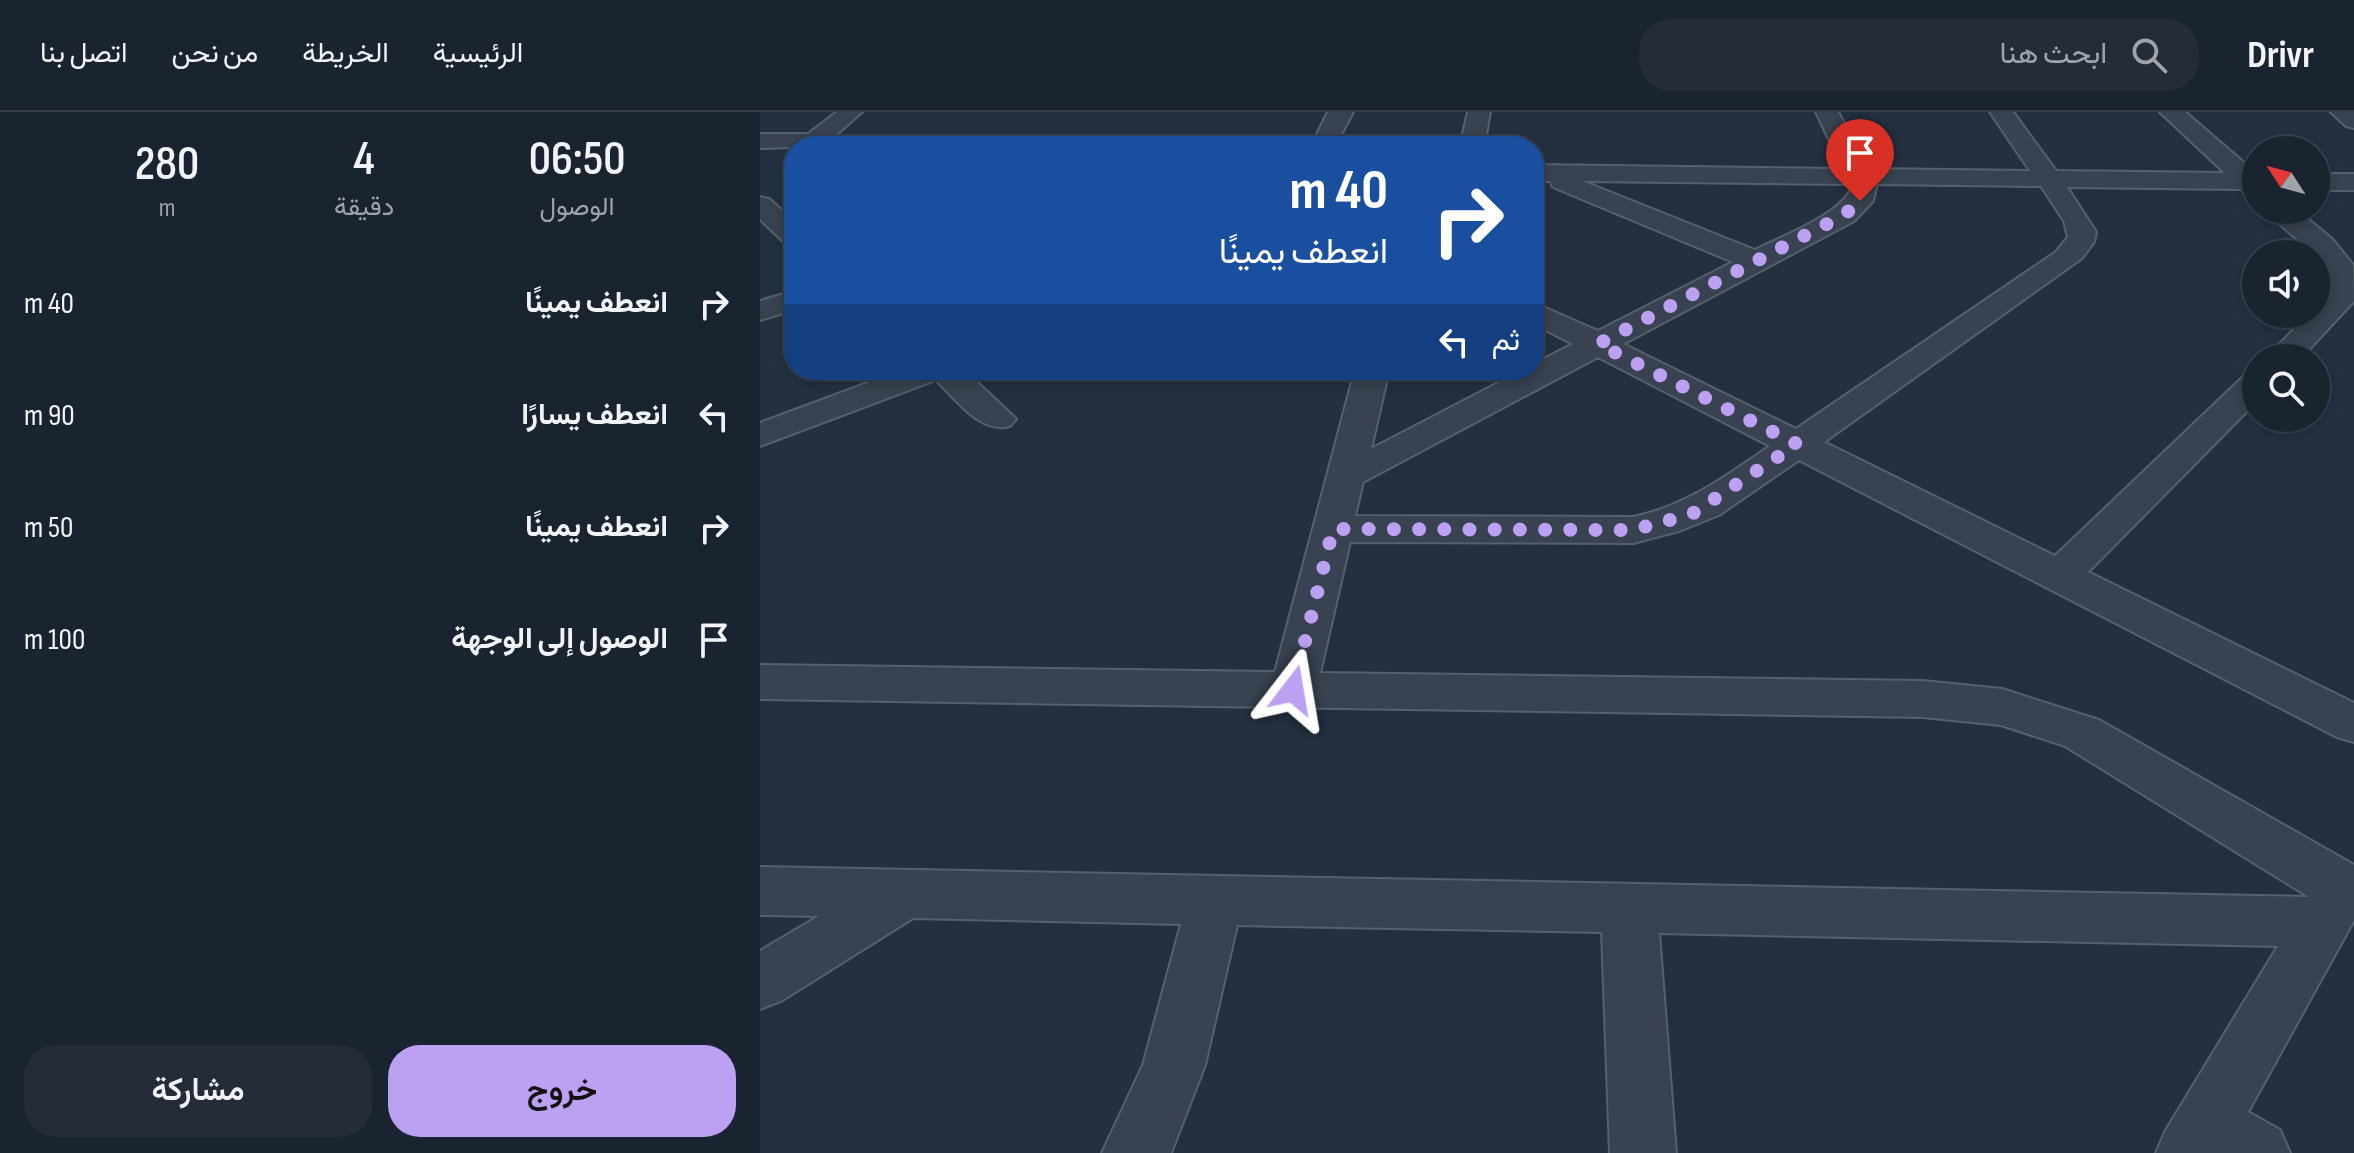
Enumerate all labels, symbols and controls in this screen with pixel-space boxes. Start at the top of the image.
search box [1639,19,2199,91]
icon: search [2127,33,2171,77]
text: Drivr [2247,33,2314,78]
text: ابحث هنا [2000,36,2107,72]
text: اتصل بنا [40,37,127,70]
text: من نحن [171,37,258,70]
text: الخريطة [302,37,389,70]
text: الرئيسية [433,37,523,70]
pin [1826,119,1894,201]
text: 4 [353,131,375,188]
text: 06:50 [529,131,625,188]
icon: arrive [1838,131,1882,175]
text: 280 [135,136,199,193]
north arrow [2242,136,2330,224]
map controls [2242,136,2330,432]
text: 40 m [1289,158,1388,225]
icon: right [1416,168,1520,272]
text: دقيقة [334,192,394,223]
text: الوصول [540,192,615,223]
text: m [159,193,175,224]
text: انعطف يمينًا [1219,231,1388,274]
button: sound [2242,240,2330,328]
icon: right [692,282,736,326]
text: انعطف يمينًا [525,285,668,321]
text: 40 m [24,286,74,322]
icon: left [1432,320,1476,364]
text: ثم [1492,323,1520,359]
button: search [2242,344,2330,432]
icon: left [692,394,736,438]
text: انعطف يسارًا [521,397,668,433]
text: 90 m [24,398,75,434]
icon: right [692,506,736,550]
text: انعطف يمينًا [525,509,668,545]
text: 50 m [24,510,73,546]
icon: arrive [692,618,736,662]
text: الوصول إلى الوجهة [451,621,668,657]
text: 100 m [24,622,85,658]
position arrow [1251,648,1335,732]
button: مشاركة [24,1045,372,1137]
button: خروج [388,1045,736,1137]

